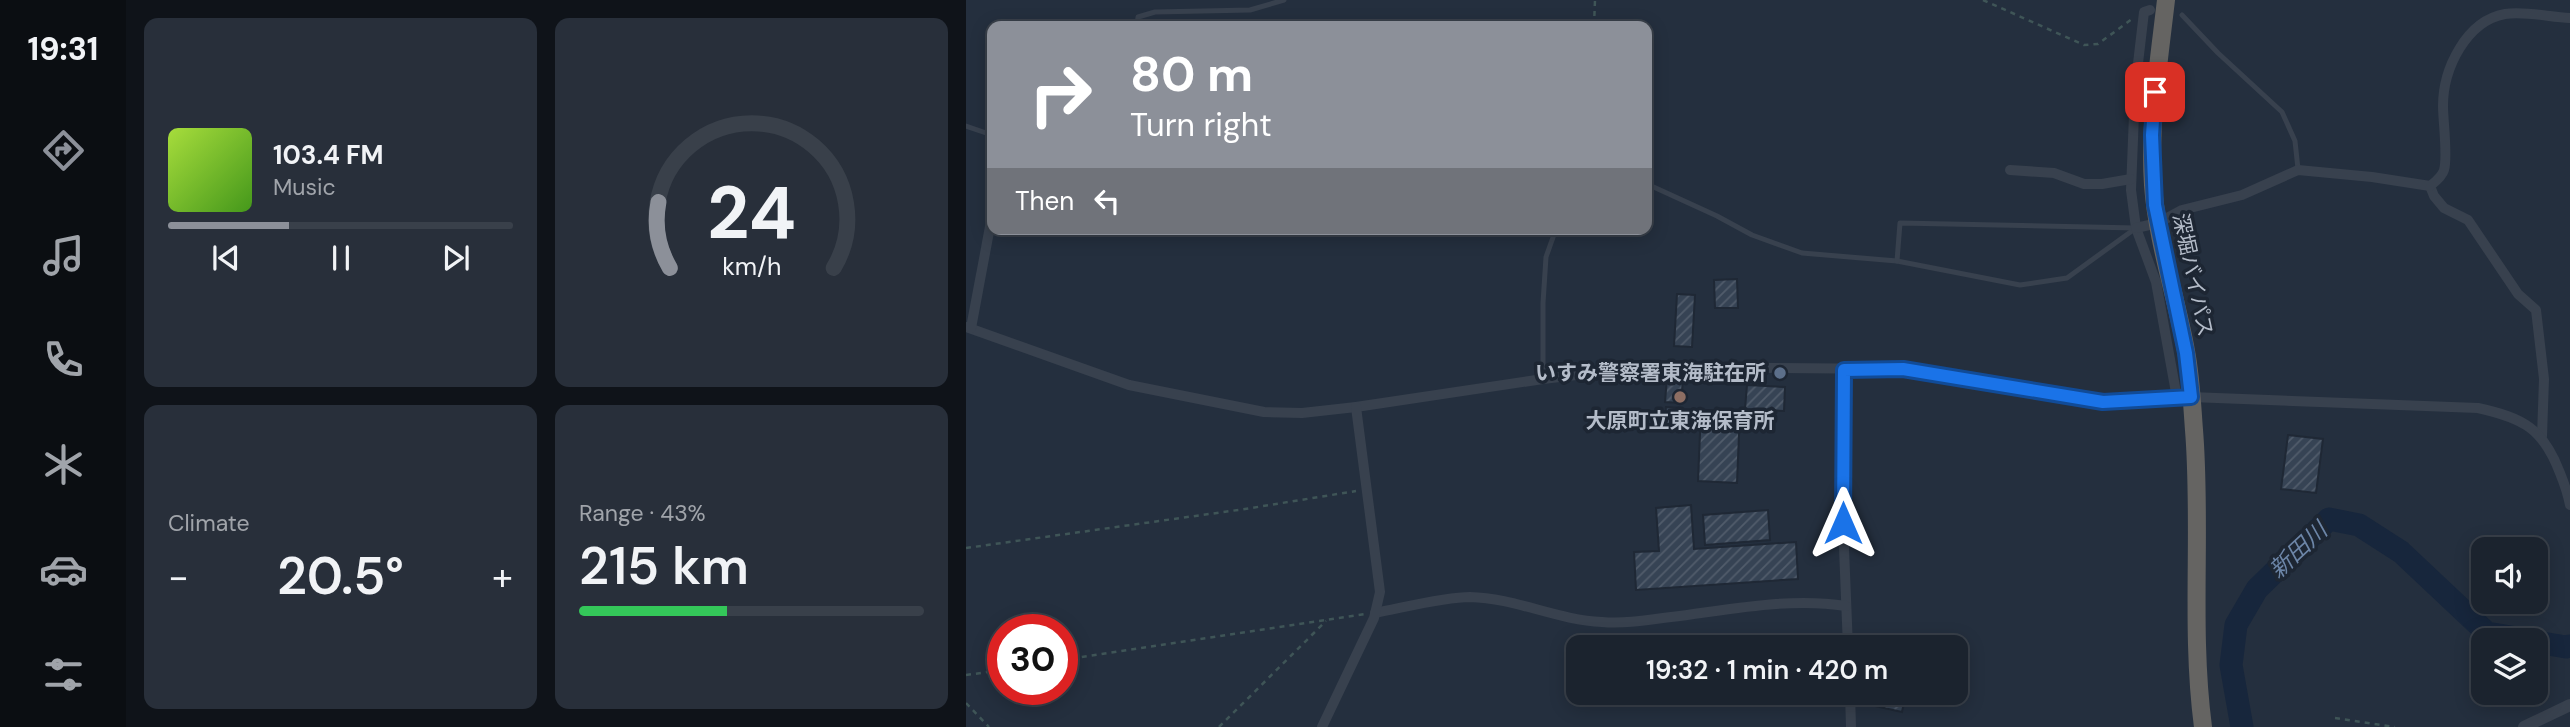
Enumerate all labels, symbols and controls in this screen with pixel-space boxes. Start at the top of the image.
text: 19:31 [28,28,98,70]
text: 80 m [1130,42,1253,106]
icon: right [1015,49,1106,140]
pin [2125,62,2185,122]
icon: arrive [2136,73,2174,111]
text: Turn right [1130,104,1272,146]
icon: directions [39,126,88,175]
text: 103.4 FM [273,138,384,172]
text: 24 [707,167,796,262]
text: Music [273,172,336,202]
icon: left [1088,182,1126,220]
text: Then [1015,184,1074,218]
street label: 深堀バイパス [2166,211,2220,339]
icon: music [39,231,88,280]
icon: previous [207,239,245,277]
icon: pause [322,239,360,277]
icon: next [437,239,475,277]
text: km/h [722,250,781,283]
icon: phone [39,335,88,384]
place label: いすみ警察署東海駐在所 [1535,359,1766,387]
marker: いすみ警察署東海駐在所 [1772,365,1788,381]
marker: 大原町立東海保育所 [1672,389,1688,405]
place label: 大原町立東海保育所 [1586,407,1775,435]
icon: climate [39,440,88,489]
position arrow [1806,486,1880,560]
text: Range · 43% [579,498,706,528]
text: Climate [168,508,250,538]
water label: 新田川 [2263,513,2336,584]
text: 215 km [579,532,749,600]
map controls [2471,537,2548,705]
button: sound [2471,537,2548,614]
text: 20.5° [277,542,404,610]
icon: car [39,545,88,594]
text: − [168,552,189,602]
text: + [492,552,513,602]
speed limit sign: 30 [987,614,1078,705]
button: layers [2471,628,2548,705]
icon: filters [39,650,88,699]
text: 19:32 · 1 min · 420 m [1646,653,1888,687]

